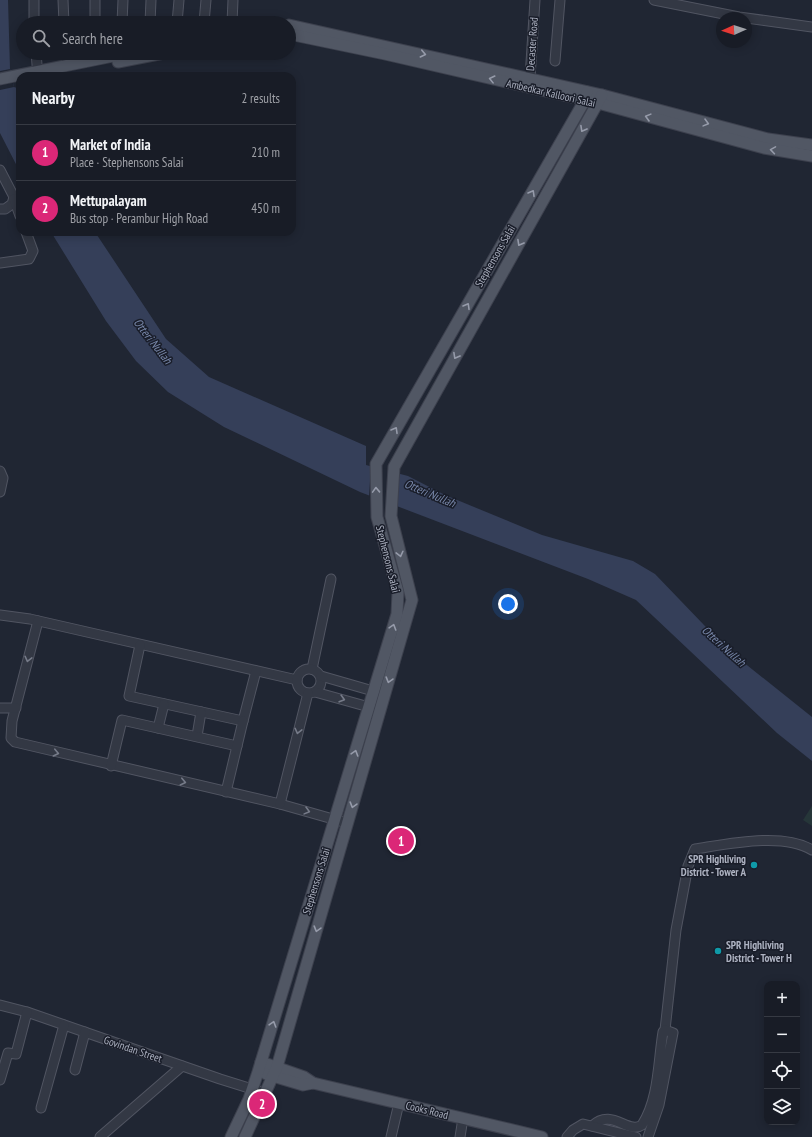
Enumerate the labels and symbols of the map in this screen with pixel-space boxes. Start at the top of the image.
north arrow [716,12,752,48]
street label: Decaster Road [523,16,541,71]
one-way arrow [420,49,426,57]
one-way arrow [489,76,496,84]
street label: Ambedkar Kalloori Salai [505,76,597,110]
one-way arrow [645,113,652,122]
one-way arrow [702,118,709,127]
one-way arrow [581,125,588,132]
one-way arrow [770,146,777,155]
one-way arrow [527,190,534,197]
street label: Stephensons Salai [472,223,518,289]
one-way arrow [517,238,524,246]
one-way arrow [462,303,469,310]
water label: Otteri Nullah [131,315,176,367]
one-way arrow [454,352,461,359]
one-way arrow [391,427,398,434]
water label: Otteri Nullah [402,476,458,511]
one-way arrow [372,487,381,493]
street label: Stephensons Salai [373,524,403,594]
one-way arrow [396,551,404,557]
your location [498,594,518,614]
water label: Otteri Nullah [699,622,750,670]
one-way arrow [388,623,397,630]
one-way arrow [24,655,33,662]
one-way arrow [385,676,394,683]
one-way arrow [338,694,345,703]
one-way arrow [294,727,303,734]
one-way arrow [53,749,59,757]
one-way arrow [350,749,359,756]
one-way arrow [179,777,186,786]
one-way arrow [349,801,358,808]
one-way arrow [304,807,310,815]
pin: 1 [388,826,414,856]
street label: Stephensons Salai [299,846,333,916]
place label: SPR Highliving District - Tower A [681,852,746,879]
marker: SPR Highliving District - Tower A [749,860,759,870]
one-way arrow [313,926,321,933]
place label: SPR Highliving District - Tower H [726,938,792,965]
marker: SPR Highliving District - Tower H [713,946,723,956]
one-way arrow [268,1021,277,1028]
street label: Govindan Street [102,1033,164,1065]
pin: 2 [249,1089,275,1119]
street label: Cooks Road [404,1098,450,1122]

